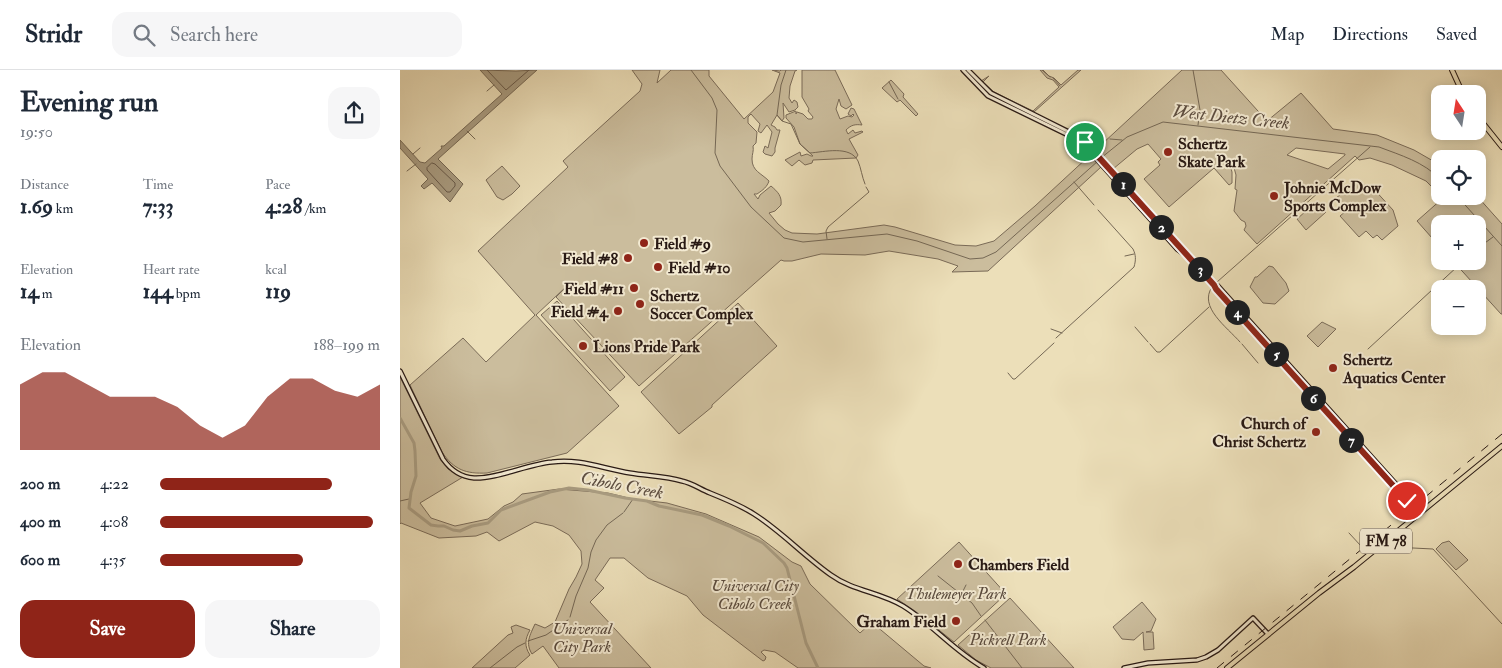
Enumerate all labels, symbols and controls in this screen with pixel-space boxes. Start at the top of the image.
search box [112,12,462,57]
text: Stridr [25,19,82,50]
icon: search [130,21,158,49]
text: Search here [170,23,258,47]
text: Map [1271,23,1304,46]
text: Directions [1332,23,1408,46]
text: Saved [1436,23,1477,46]
text: Evening run [20,85,158,120]
north arrow [1431,85,1486,140]
map controls [1431,85,1486,335]
button: share [328,87,380,139]
water label: West Dietz Creek [1171,100,1291,135]
pin [1064,121,1106,163]
text: 19:50 [20,122,53,142]
icon: arrive [1071,128,1099,156]
place label: Schertz Skate Park [1178,134,1246,172]
marker: Schertz Skate Park [1162,146,1174,158]
button: locate [1431,150,1486,205]
pin: 1 [1110,172,1136,196]
text: Distance [20,176,69,193]
text: Time [143,176,173,193]
text: Pace [265,176,290,193]
text: 1 [1121,176,1126,193]
place label: Johnie McDow Sports Complex [1283,178,1387,217]
marker: Johnie McDow Sports Complex [1268,190,1280,202]
text: 1.69 [20,193,53,220]
text: 7:33 [143,193,174,220]
text: 4:28 [265,193,302,220]
text: km [53,200,73,217]
text: /km [302,200,326,217]
pin: 2 [1148,214,1174,240]
button: + [1431,215,1486,270]
text: 2 [1158,219,1165,236]
place label: Field #9 [654,234,711,254]
marker: Field #9 [638,237,650,249]
place label: Field #8 [562,249,618,269]
marker: Field #8 [622,252,634,264]
pin: 3 [1188,256,1212,282]
place label: Field #10 [668,258,731,278]
text: Elevation [20,261,73,278]
text: Heart rate [143,261,200,278]
text: kcal [265,261,287,278]
marker: Field #10 [652,261,664,273]
text: 3 [1198,261,1203,278]
text: 14 [20,278,39,305]
text: 144 [143,278,173,305]
text: 119 [265,278,291,305]
place label: Field #11 [564,279,624,299]
button: − [1431,280,1486,335]
marker: Field #11 [628,282,640,294]
text: m [39,285,53,302]
text: bpm [173,285,201,302]
place label: Schertz Soccer Complex [650,286,754,325]
marker: Schertz Soccer Complex [634,298,646,310]
pin: 4 [1224,300,1250,324]
place label: Field #4 [551,302,609,322]
text: 4 [1234,304,1241,321]
marker: Field #4 [612,305,624,317]
text: Elevation [20,335,81,355]
text: 188–199 m [313,335,380,355]
place label: Lions Pride Park [593,337,700,357]
marker: Lions Pride Park [577,340,589,352]
pin: 5 [1264,342,1288,366]
text: 5 [1273,346,1280,363]
place label: Schertz Aquatics Center [1342,350,1446,389]
marker: Schertz Aquatics Center [1327,362,1339,374]
pin: 6 [1300,386,1326,410]
text: 6 [1310,390,1317,407]
place label: Church of Christ Schertz [1212,414,1309,452]
marker: Church of Christ Schertz [1310,426,1322,438]
pin: 7 [1338,428,1364,452]
text: 7 [1348,432,1355,449]
water label: Cibolo Creek [579,466,665,505]
text: 200 m [20,474,60,494]
text: 4:22 [100,474,129,494]
pin [1386,480,1428,522]
icon: check [1393,487,1421,515]
text: 400 m [20,512,61,532]
text: 4:08 [100,512,128,532]
road number: FM 78 [1360,528,1412,554]
text: 600 m [20,550,60,570]
text: 4:35 [100,550,126,570]
place label: Chambers Field [968,555,1069,575]
marker: Chambers Field [952,558,964,570]
park label: Universal City Cibolo Creek [711,576,800,614]
park label: Thulemeyer Park [905,584,1007,604]
button: Save [20,600,195,658]
button: Share [205,600,380,658]
place label: Graham Field [857,612,946,632]
marker: Graham Field [950,615,962,627]
park label: Universal City Park [552,619,613,657]
park label: Pickrell Park [968,630,1047,650]

